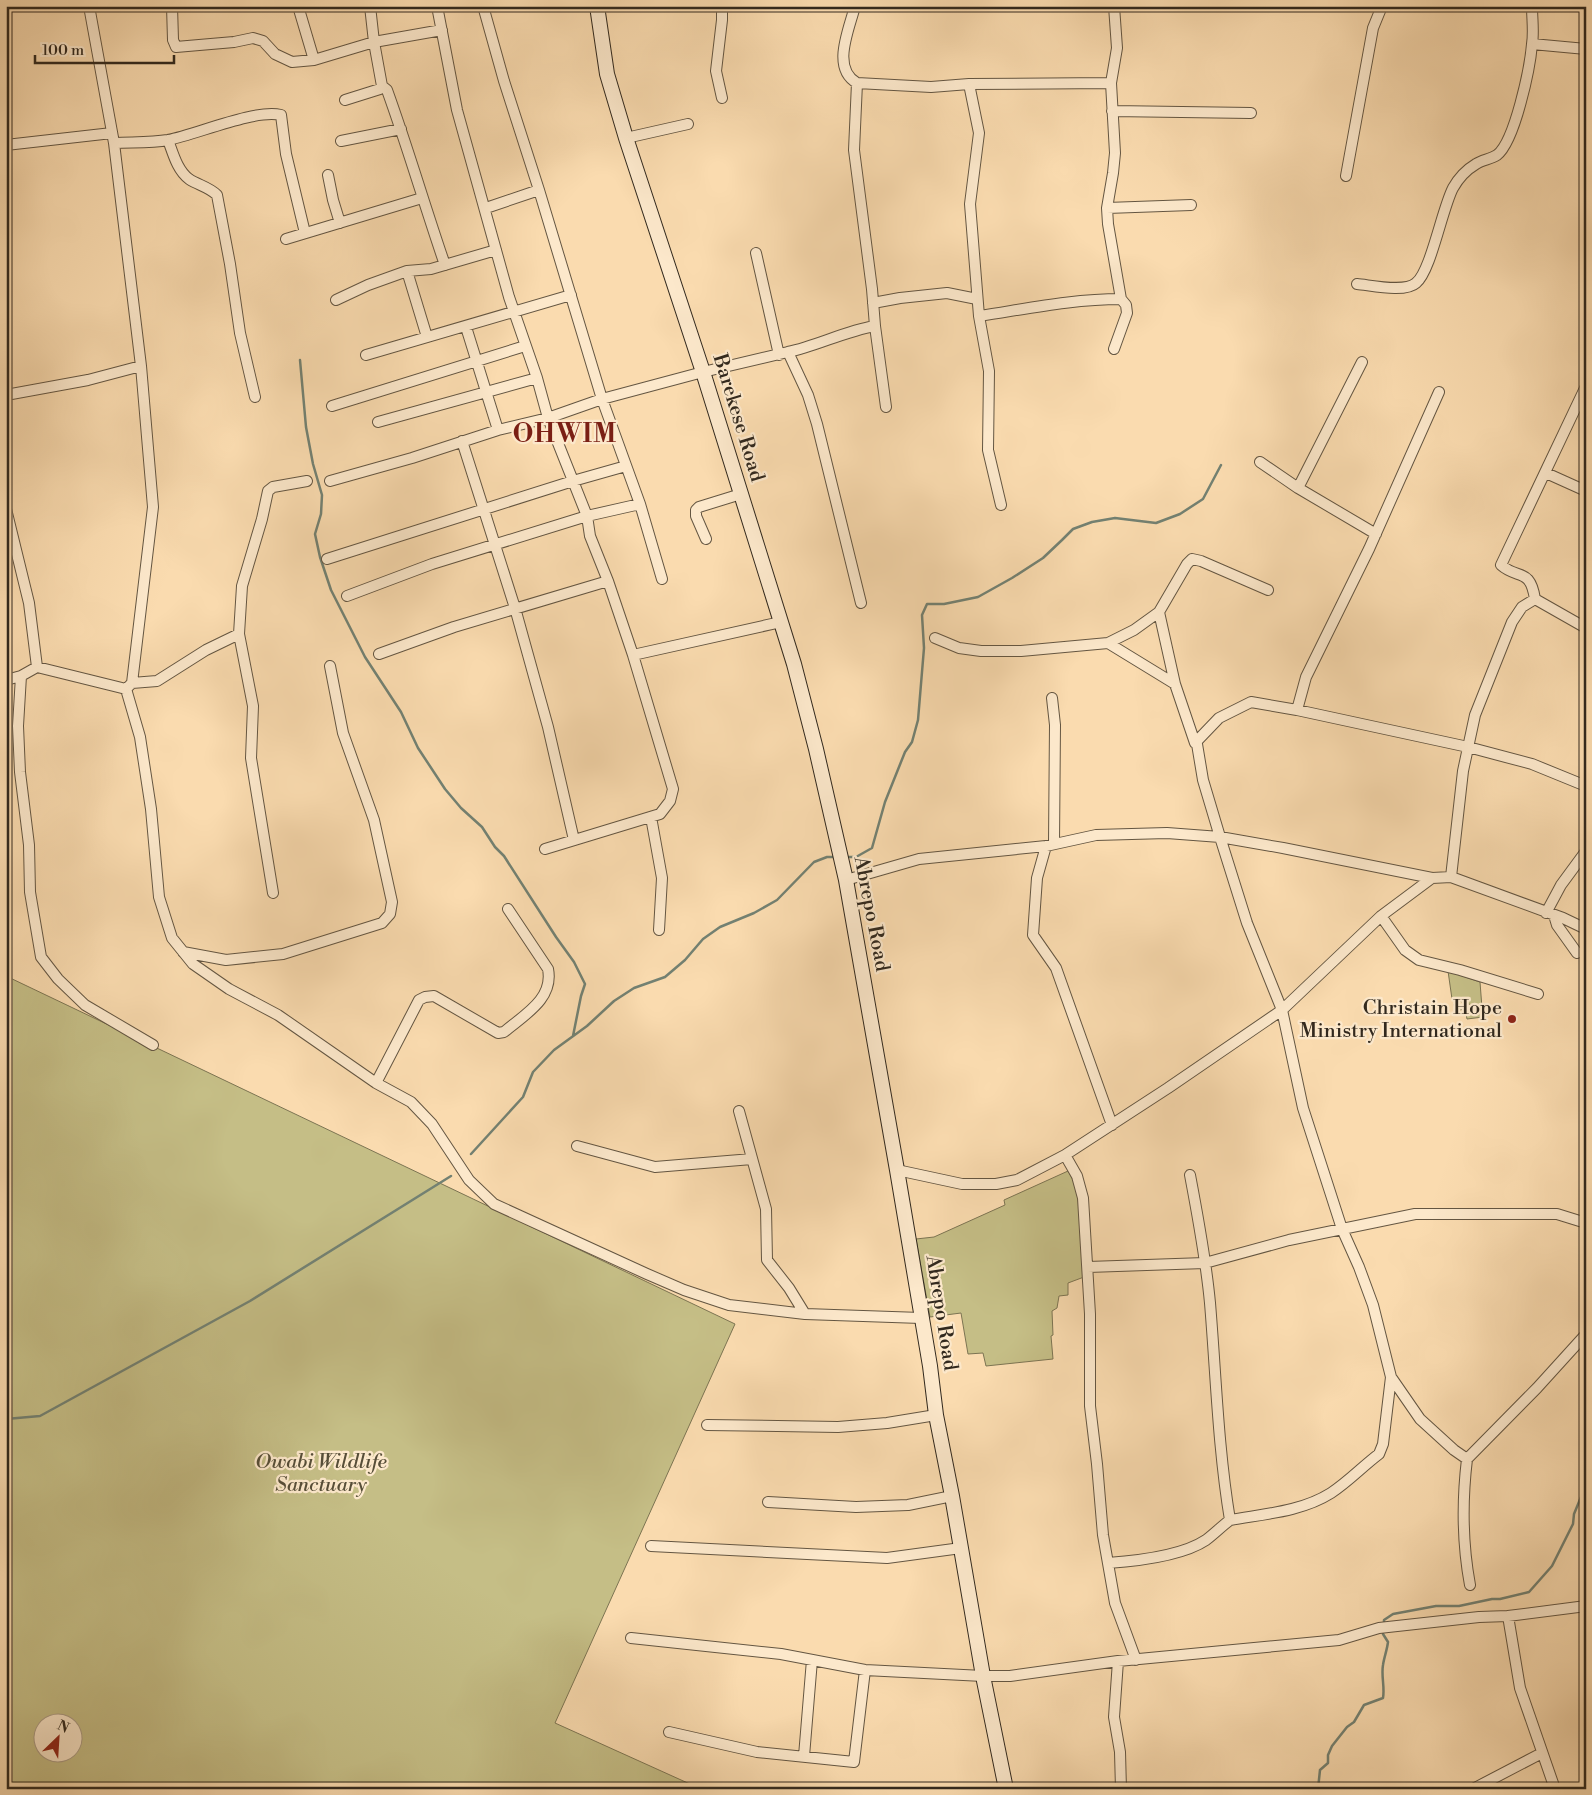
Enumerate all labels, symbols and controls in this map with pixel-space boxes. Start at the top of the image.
scale bar [35,32,174,64]
text: 100 m [42,41,84,60]
street label: Barekese Road [706,350,770,486]
district label: OHWIM [513,419,617,450]
street label: Abrepo Road [847,853,895,974]
place label: Christain Hope Ministry International [1300,996,1502,1044]
marker: Christain Hope Ministry International [1506,1013,1518,1025]
street label: Abrepo Road [919,1252,963,1373]
park label: Owabi Wildlife Sanctuary [255,1450,387,1498]
north arrow [32,1712,82,1762]
text: N [54,1717,72,1738]

